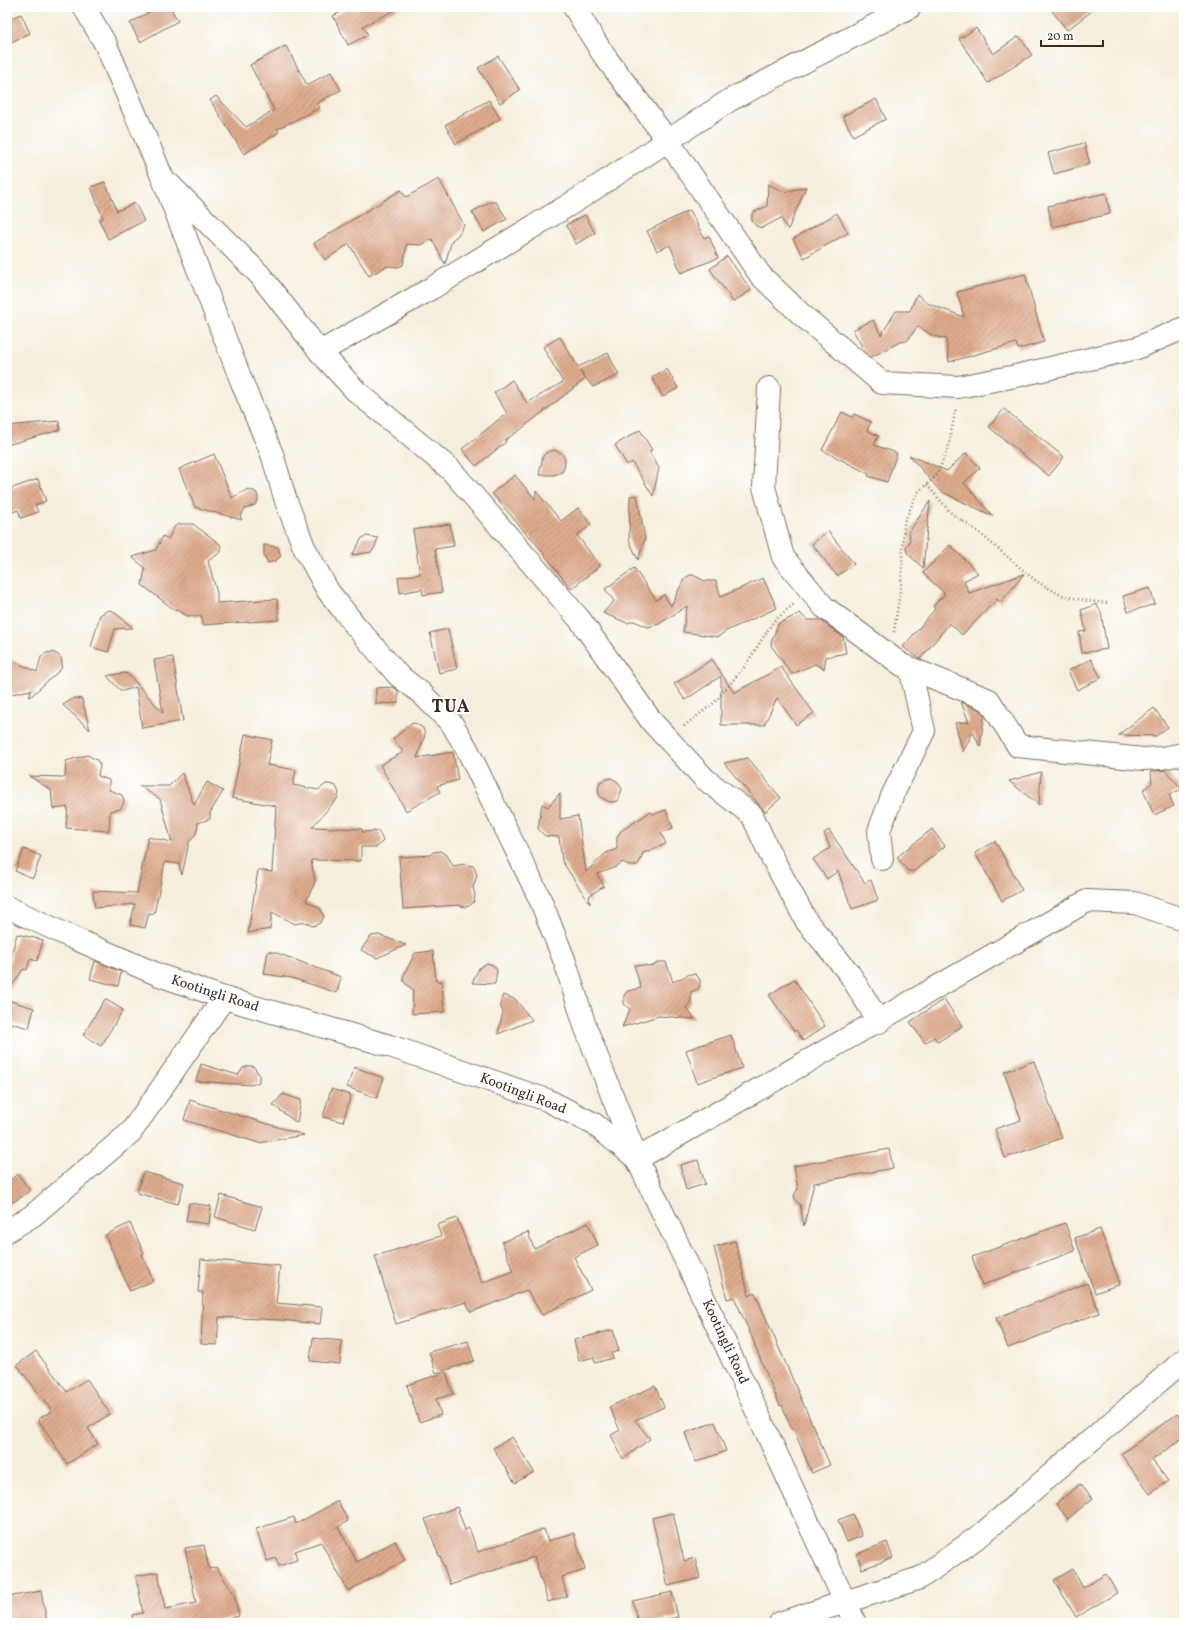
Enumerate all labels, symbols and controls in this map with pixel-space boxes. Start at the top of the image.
scale bar [1041,22,1103,48]
text: 20 m [1047,29,1074,45]
district label: TUA [431,695,471,720]
street label: Kootingli Road [169,971,261,1017]
street label: Kootingli Road [477,1069,569,1119]
street label: Kootingli Road [697,1297,753,1387]

